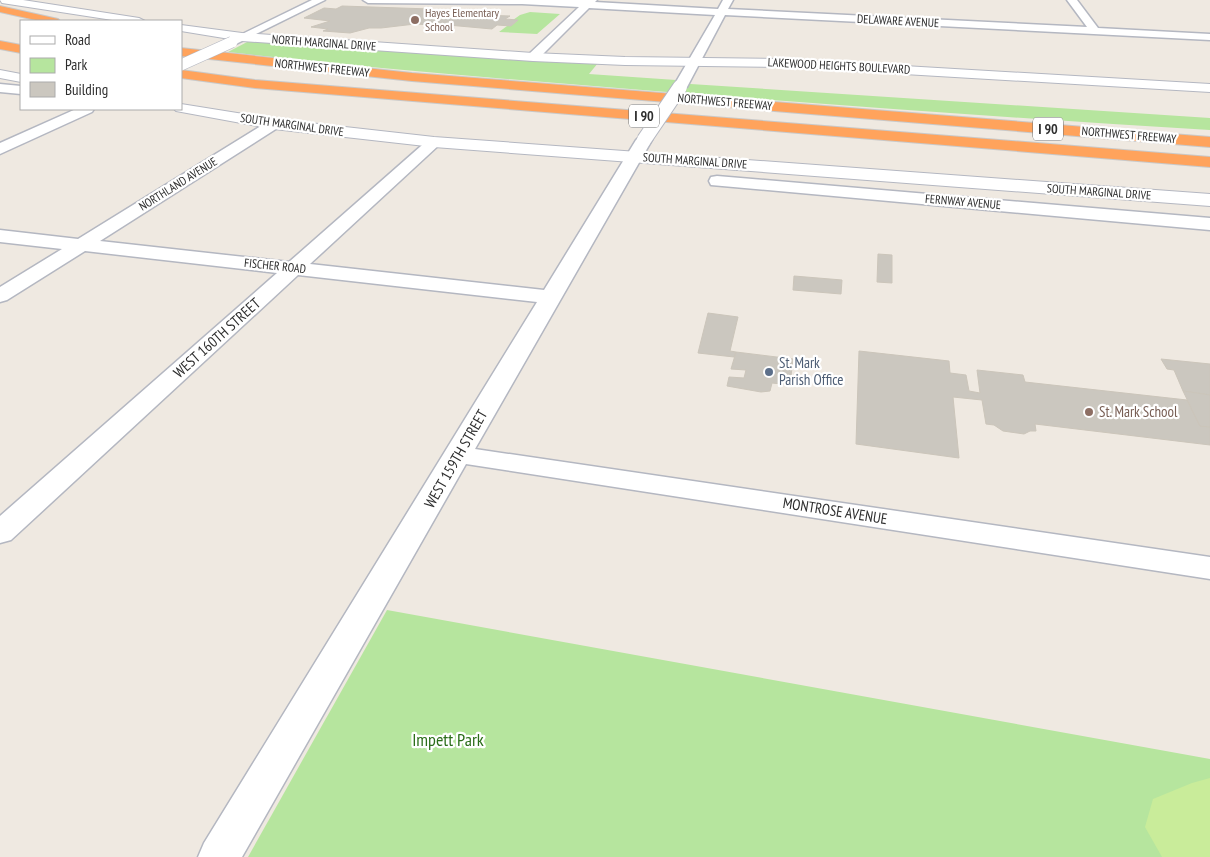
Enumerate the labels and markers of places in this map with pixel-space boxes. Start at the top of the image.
place label: Hayes Elementary School [425,5,500,34]
marker: Hayes Elementary School [409,14,421,26]
place label: St. Mark Parish Office [779,353,844,389]
marker: St. Mark Parish Office [763,366,775,378]
place label: St. Mark School [1099,402,1178,421]
marker: St. Mark School [1083,406,1095,418]

